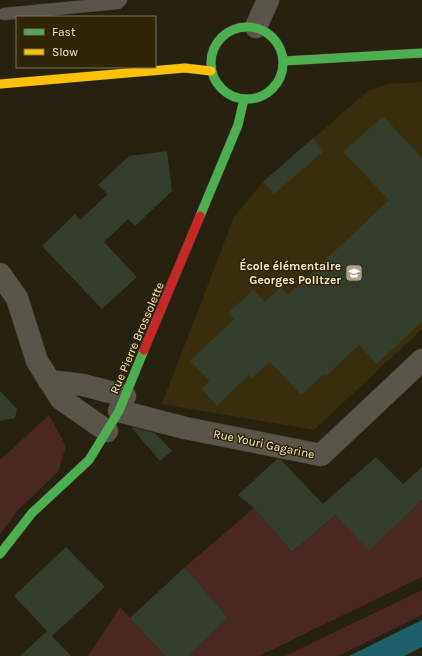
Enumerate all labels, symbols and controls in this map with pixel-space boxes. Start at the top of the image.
legend [16,16,156,68]
text: Fast [52,25,76,39]
text: Slow [52,45,78,59]
place label: École élémentaire Georges Politzer [239,258,341,287]
school or university icon: École élémentaire Georges Politzer [344,263,364,283]
street label: Rue Pierre Brossolette [107,280,167,396]
street label: Rue Youri Gagarine [212,426,316,462]

